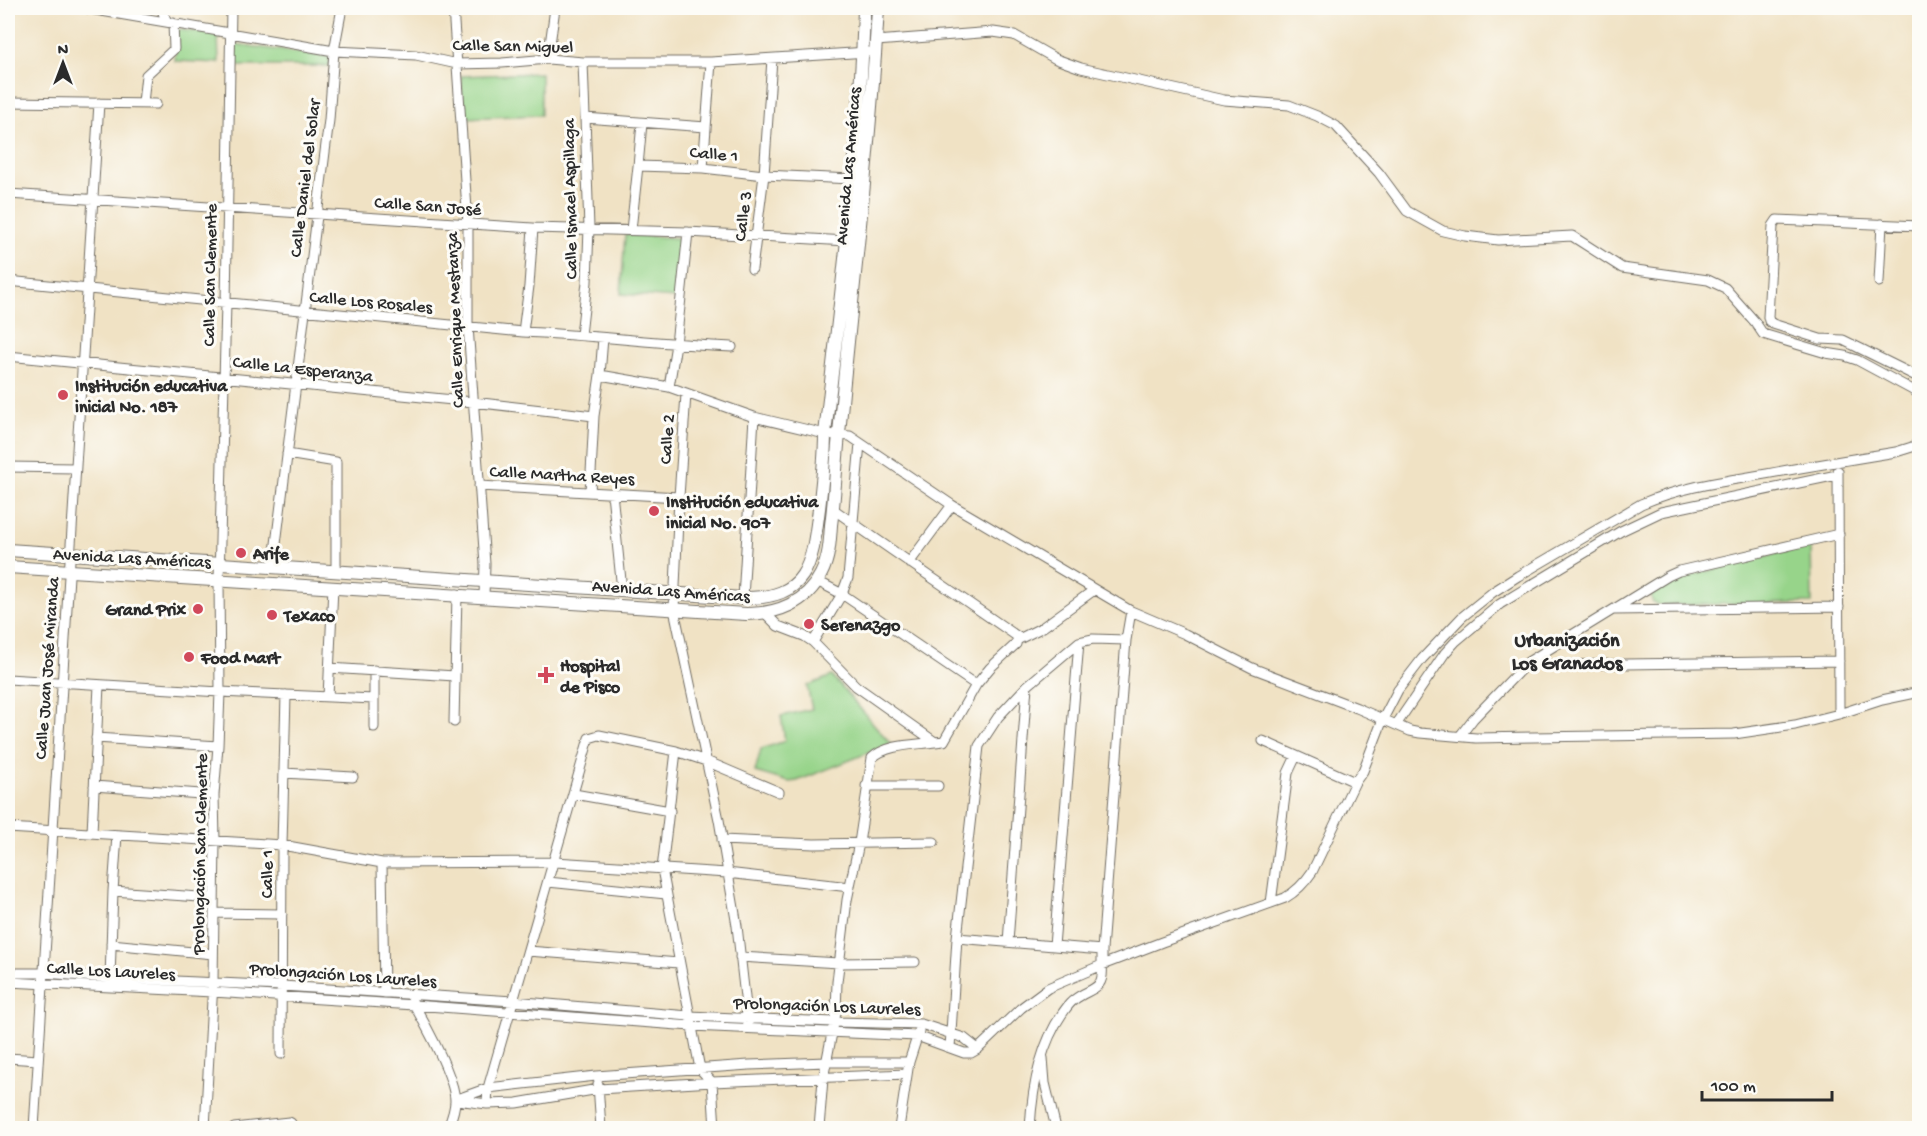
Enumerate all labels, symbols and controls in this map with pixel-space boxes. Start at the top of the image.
north arrow [33,33,93,93]
street label: Calle San Miguel [452,36,574,59]
text: N [58,42,69,61]
street label: Avenida Las Américas [832,85,867,246]
street label: Calle Daniel del Solar [286,96,327,258]
street label: Calle Ismael Aspillaga [560,117,583,279]
street label: Calle 1 [689,143,739,168]
street label: Calle 3 [731,190,758,243]
street label: Calle San José [374,193,483,222]
street label: Calle San Clemente [200,203,223,347]
street label: Calle Enrique Mestanza [443,230,470,408]
street label: Calle Los Rosales [308,288,434,319]
street label: Calle La Esperanza [232,353,375,388]
place label: Institución educativa inicial No. 187 [75,377,228,419]
marker: Institución educativa inicial No. 187 [56,388,70,402]
street label: Calle 2 [656,413,681,465]
street label: Calle Martha Reyes [489,462,636,491]
place label: Institución educativa inicial No. 907 [666,493,819,535]
marker: Institución educativa inicial No. 907 [647,504,661,518]
street label: Avenida Las Américas [52,545,213,574]
place label: Arife [252,545,289,566]
marker: Arife [234,546,248,560]
street label: Calle Juan José Miranda [32,575,65,760]
street label: Avenida Las Américas [591,576,752,609]
place label: Grand Prix [105,601,187,622]
marker: Grand Prix [191,602,205,616]
place label: Texaco [282,607,336,628]
marker: Texaco [265,608,279,622]
place label: Serenazgo [821,616,901,637]
marker: Serenazgo [802,617,816,631]
district label: Urbanización Los Granados [1512,631,1624,677]
place label: Food Mart [200,649,282,670]
marker: Food Mart [182,650,196,664]
place label: Hospital de Pisco [560,657,621,699]
marker: Hospital de Pisco [537,666,555,684]
street label: Prolongación San Clemente [189,752,214,956]
street label: Calle 1 [258,850,279,898]
street label: Calle Los Laureles [46,959,177,986]
street label: Prolongación Los Laureles [248,959,438,994]
street label: Prolongación Los Laureles [732,994,922,1021]
scale bar [1702,1064,1832,1102]
text: 100 m [1710,1077,1756,1098]

